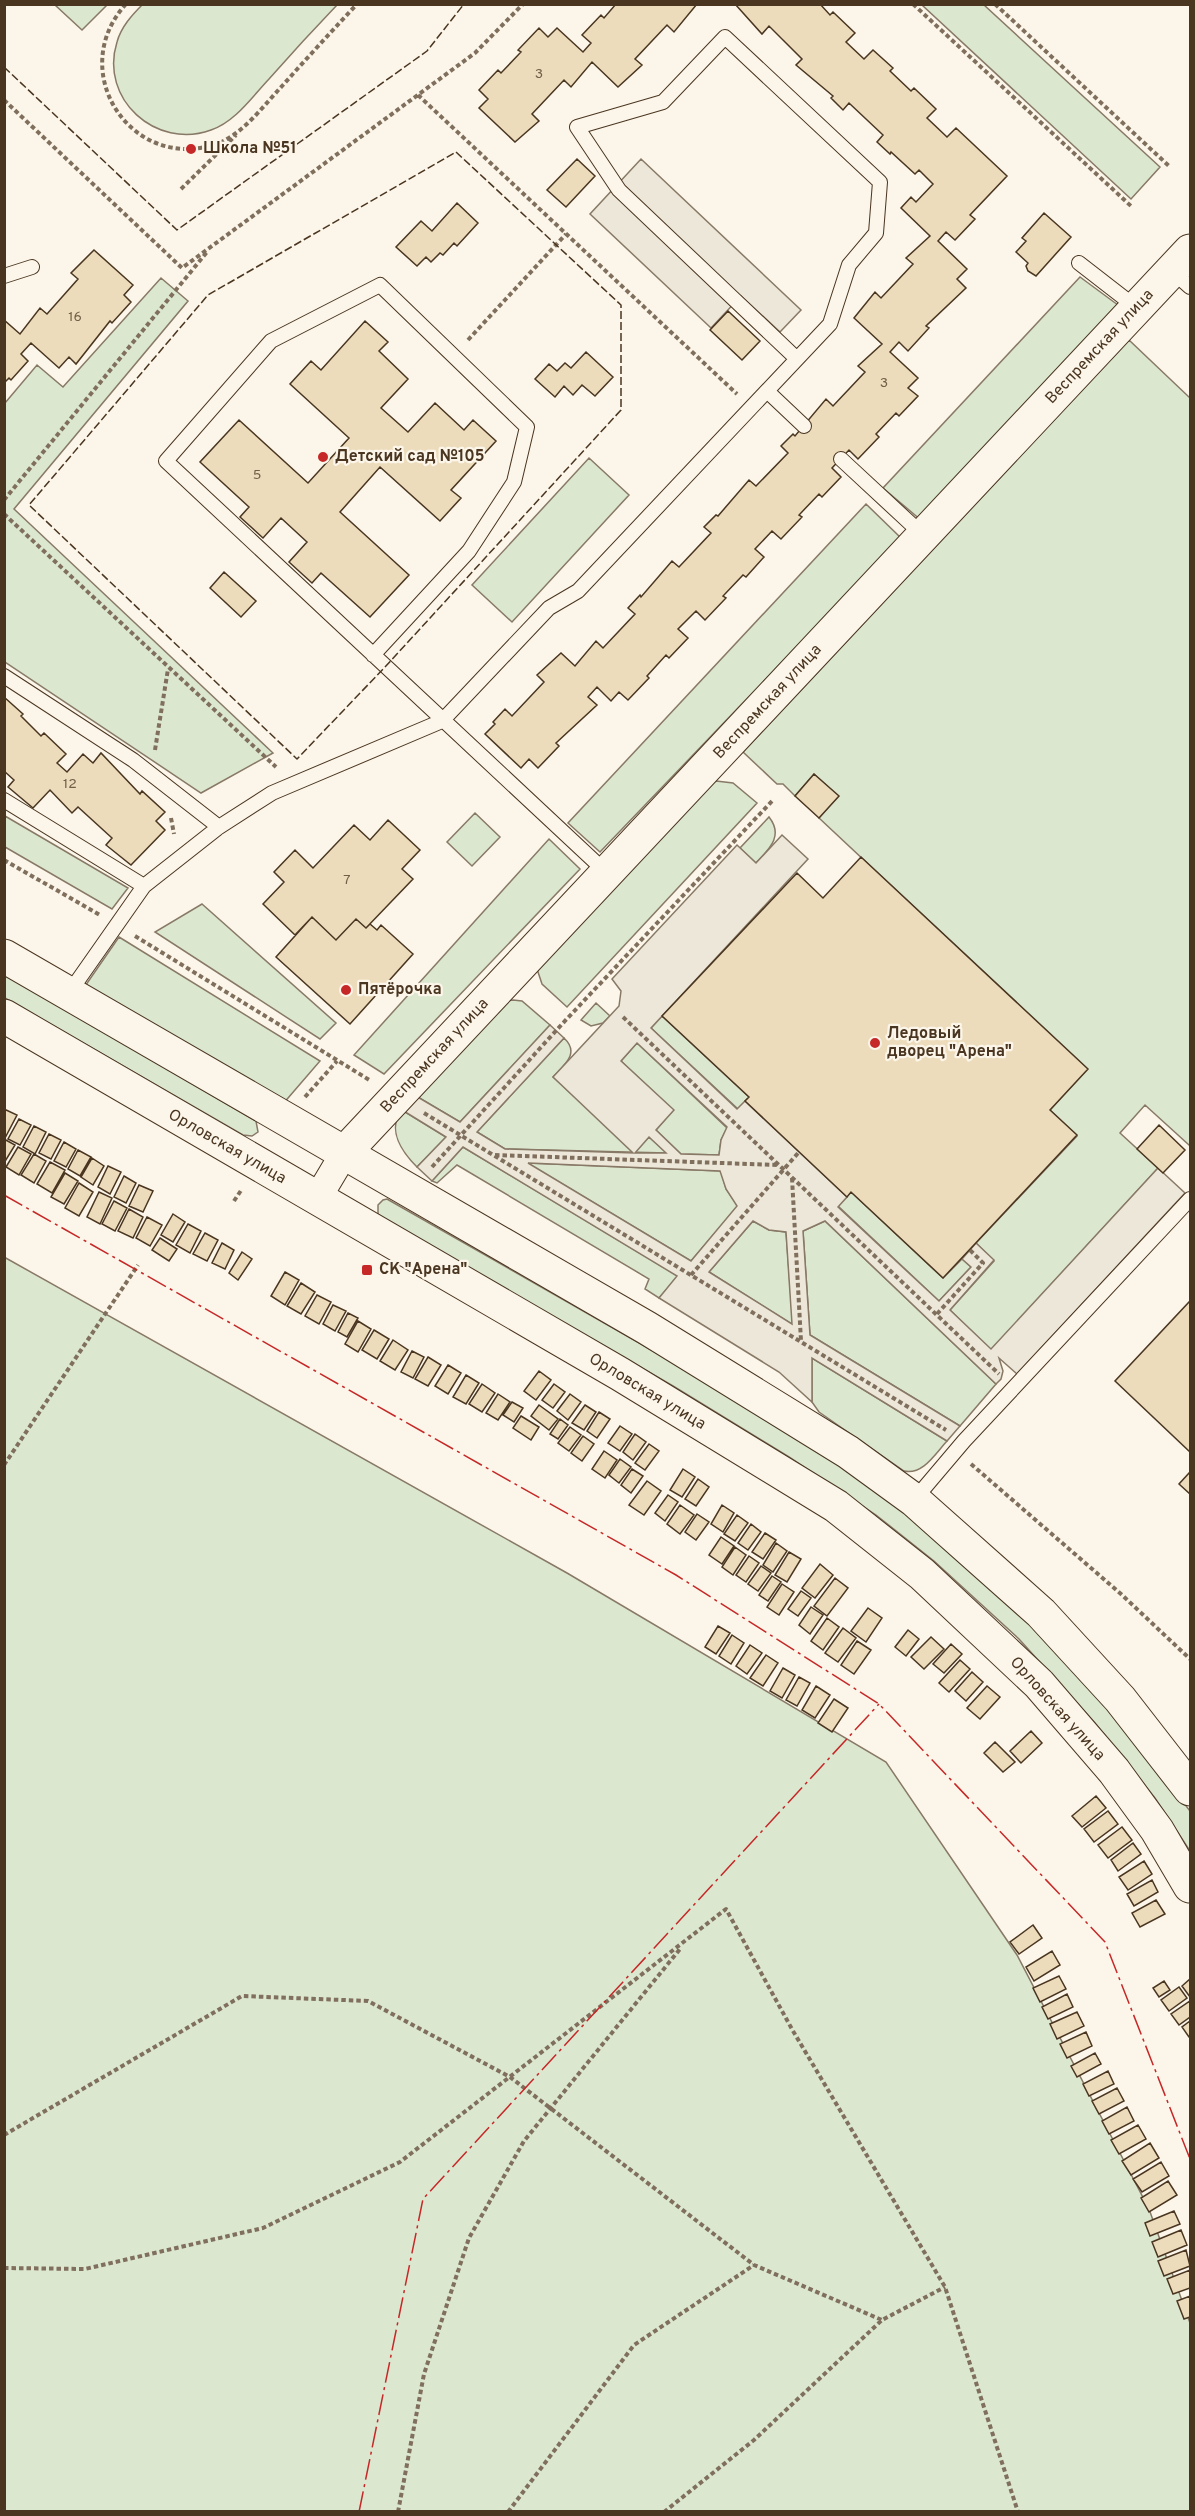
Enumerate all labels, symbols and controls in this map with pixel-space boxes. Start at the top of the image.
house number: 3 [535,66,543,83]
place label: Школа №51 [203,139,297,159]
marker: Школа №51 [184,142,198,156]
street label: Веспремская улица [1042,285,1158,409]
house number: 16 [68,309,82,326]
house number: 3 [880,375,888,392]
place label: Детский сад №105 [335,447,485,467]
marker: Детский сад №105 [316,450,330,464]
house number: 5 [253,467,261,484]
street label: Веспремская улица [710,640,826,764]
house number: 12 [63,776,77,793]
house number: 7 [343,872,351,889]
place label: Пятёрочка [358,980,442,1000]
marker: Пятёрочка [339,983,353,997]
street label: Веспремская улица [377,994,493,1118]
place label: Ледовый дворец "Арена" [887,1024,1012,1062]
marker: Ледовый дворец "Арена" [868,1036,882,1050]
street label: Орловская улица [164,1105,290,1189]
place label: СК "Арена" [379,1260,467,1280]
marker: СК "Арена" [360,1263,374,1277]
street label: Орловская улица [585,1349,709,1435]
street label: Орловская улица [1005,1653,1109,1765]

